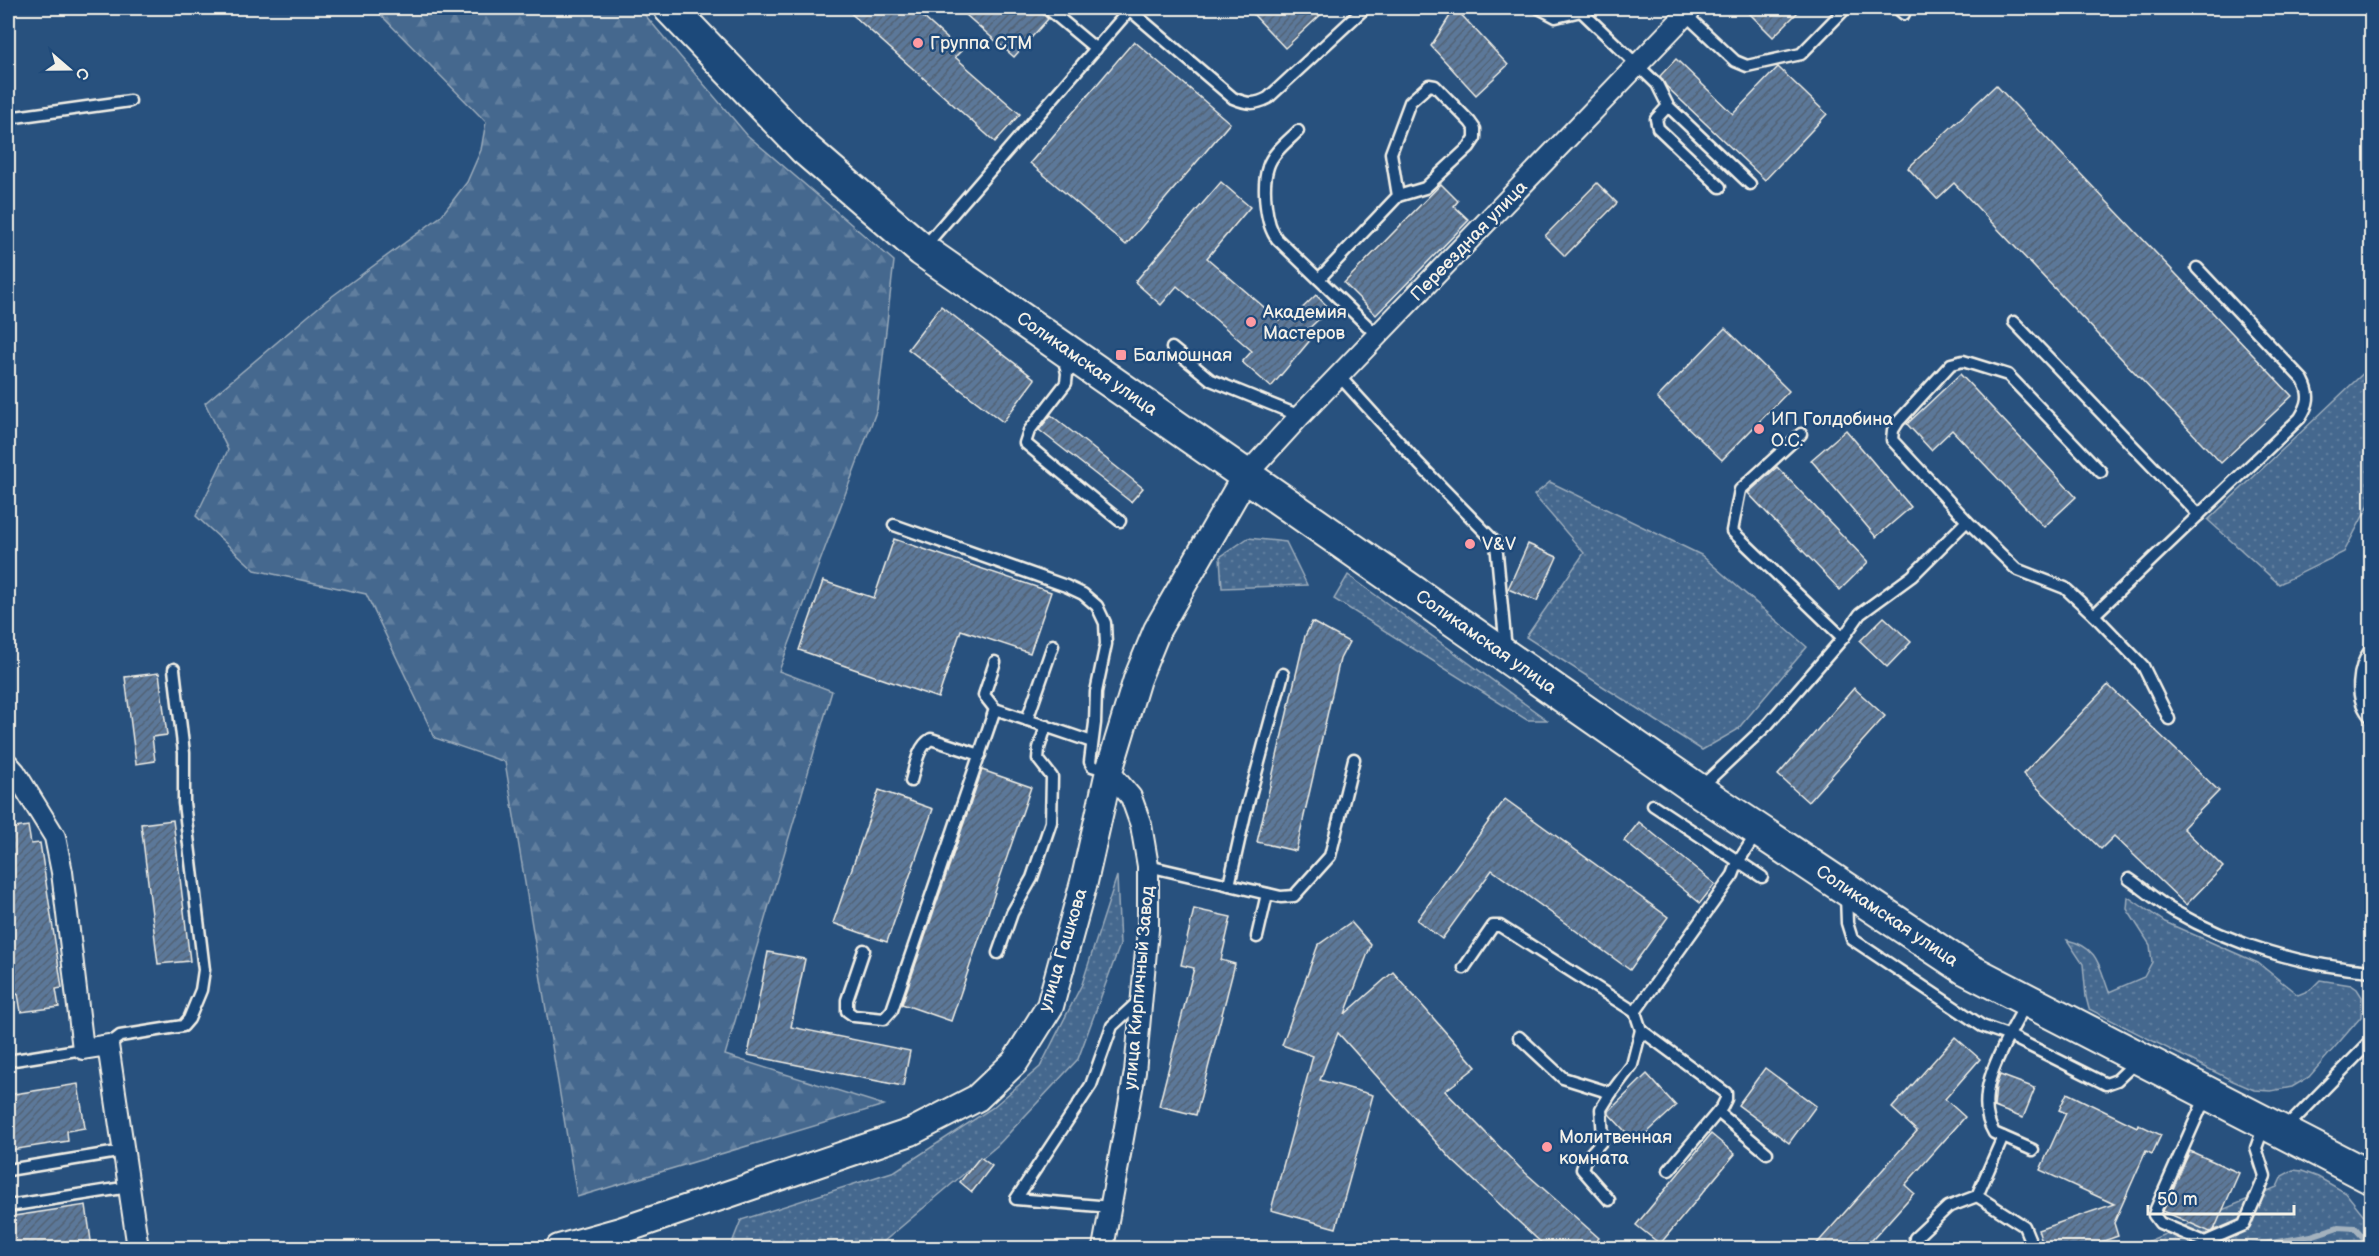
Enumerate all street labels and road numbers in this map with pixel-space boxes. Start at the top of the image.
street label: Переездная улица [1406,176,1532,305]
street label: Соликамская улица [1013,308,1162,421]
street label: Соликамская улица [1412,586,1561,699]
street label: Соликамская улица [1812,861,1962,972]
street label: улица Гашкова [1034,885,1092,1014]
street label: улица Кирпичный Завод [1120,885,1158,1091]

